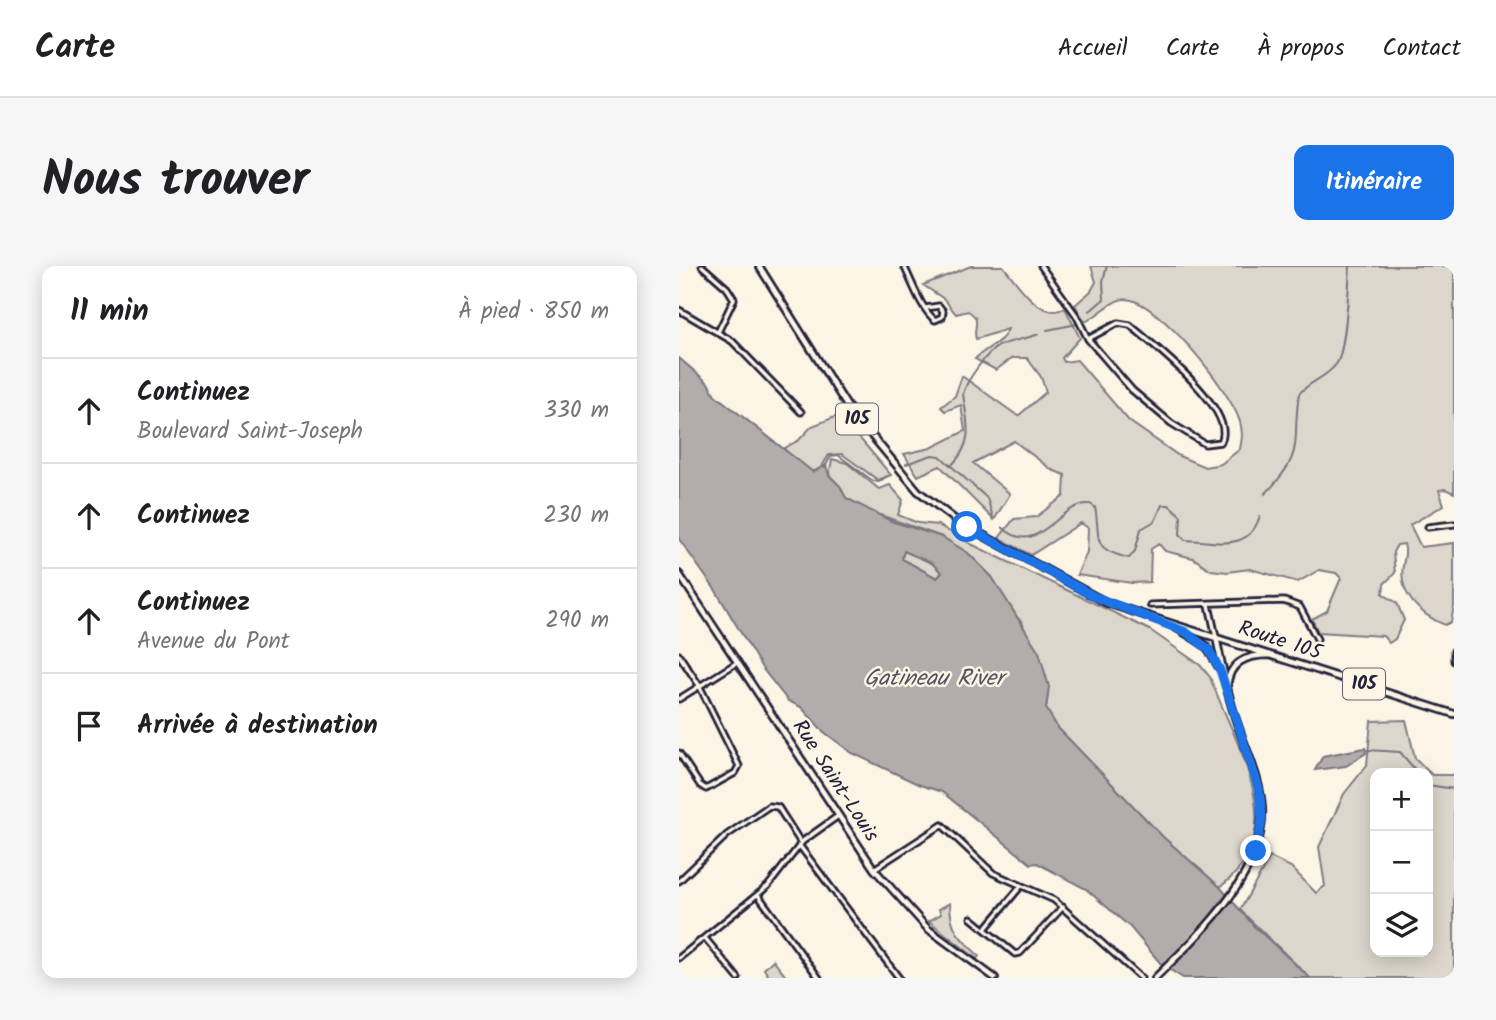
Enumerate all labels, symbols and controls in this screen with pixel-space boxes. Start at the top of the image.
text: Carte [35,22,115,75]
text: Accueil [1058,29,1128,68]
text: Carte [1166,29,1219,68]
text: À propos [1257,29,1344,68]
text: Contact [1382,29,1461,68]
text: Nous trouver [42,143,309,221]
button: Itinéraire [1294,145,1454,220]
text: 11 min [70,288,149,336]
text: À pied · 850 m [458,294,609,330]
text: Continuez [137,372,250,414]
icon: ahead [70,392,108,430]
text: 330 m [544,393,609,429]
road number: 105 [836,404,878,434]
text: Boulevard Saint-Joseph [137,414,363,450]
text: Continuez [137,495,250,537]
icon: ahead [70,497,108,535]
text: 230 m [543,498,609,534]
route start [951,511,982,542]
text: Continuez [137,582,250,624]
icon: ahead [70,602,108,640]
text: 290 m [545,603,609,639]
street label: Route 105 [1234,612,1328,671]
text: Avenue du Pont [137,624,290,660]
water label: Gatineau River [864,661,1008,697]
road number: 105 [1343,668,1385,700]
text: Arrivée à destination [137,705,378,747]
icon: arrive [70,707,108,745]
street label: Rue Saint-Louis [783,713,887,849]
map controls [1370,768,1433,957]
button: + [1370,768,1433,831]
button: − [1370,831,1433,894]
route end [1240,835,1271,866]
button: layers [1370,894,1433,957]

